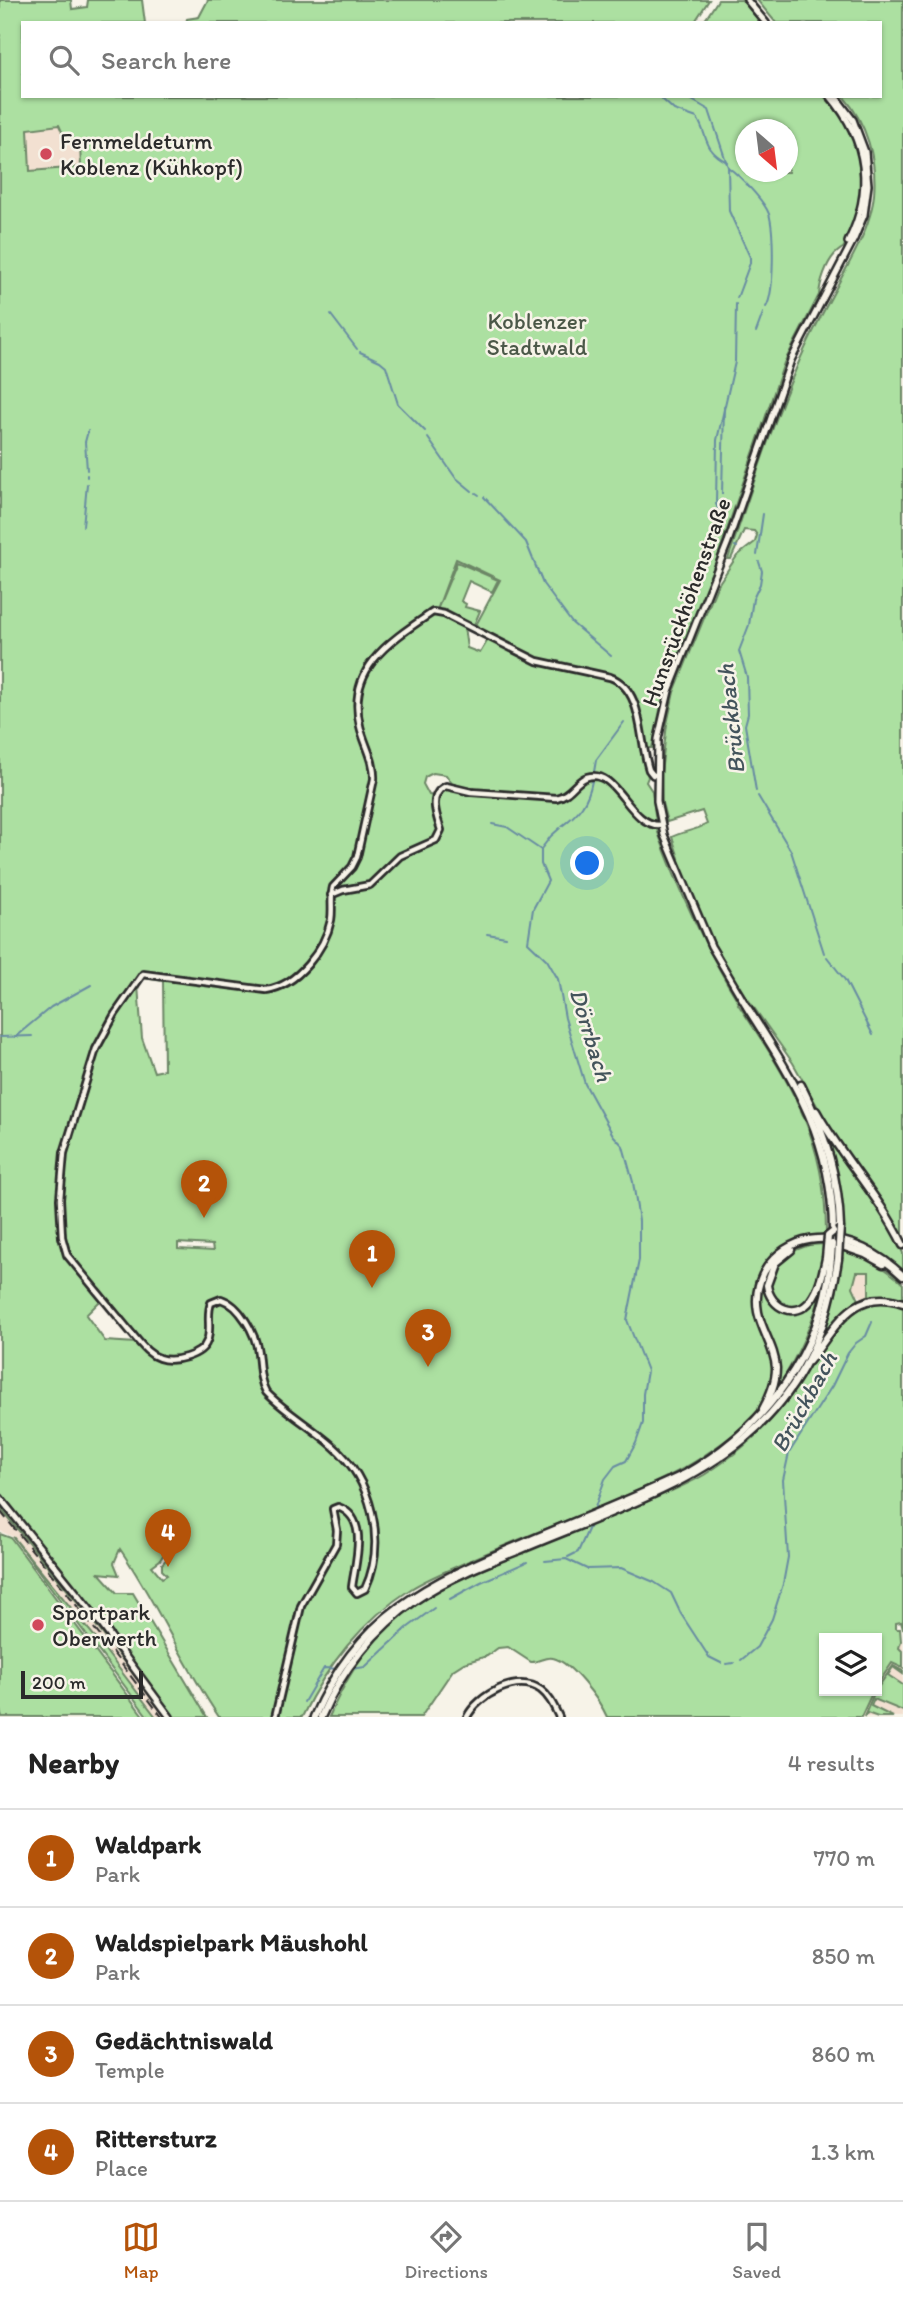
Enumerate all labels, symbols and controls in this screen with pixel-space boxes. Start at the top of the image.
search box [21,21,882,98]
icon: search [45,41,83,79]
text: Search here [101,44,231,76]
north arrow [735,119,798,182]
place label: Fernmeldeturm Koblenz (Kühkopf) [60,127,243,181]
marker: Fernmeldeturm Koblenz (Kühkopf) [38,146,54,162]
park label: Koblenzer Stadtwald [487,307,588,361]
street label: Hunsrückhöhenstraße [635,494,737,710]
water label: Brückbach [710,662,751,775]
your location [570,846,604,880]
water label: Dörrbach [564,985,619,1085]
pin: 2 [181,1160,227,1218]
pin: 1 [349,1230,395,1288]
pin: 3 [405,1309,451,1367]
water label: Brückbach [764,1346,843,1457]
pin: 4 [145,1509,191,1567]
place label: Sportpark Oberwerth [52,1598,157,1652]
marker: Sportpark Oberwerth [30,1617,46,1633]
map controls [819,1633,882,1696]
button: layers [819,1633,882,1696]
scale bar [21,1668,144,1700]
text: 200 m [32,1671,86,1694]
text: Nearby [28,1744,119,1781]
text: 4 results [788,1749,875,1777]
text: Waldpark [95,1828,201,1860]
text: 1 [46,1844,56,1872]
text: 770 m [813,1844,875,1872]
text: Park [95,1860,140,1888]
text: Waldspielpark Mäushohl [95,1926,368,1958]
text: 2 [45,1942,57,1970]
text: 850 m [812,1942,875,1970]
text: Park [95,1958,140,1986]
text: Gedächtniswald [95,2024,273,2056]
text: 3 [45,2040,57,2068]
text: 860 m [812,2040,875,2068]
text: Temple [95,2056,165,2084]
text: Rittersturz [95,2122,217,2154]
text: 4 [44,2138,58,2166]
text: 1.3 km [811,2138,875,2166]
text: Place [95,2154,148,2182]
tab: Map [122,2218,160,2283]
tab: Directions [404,2218,488,2283]
tab: Saved [732,2218,781,2283]

